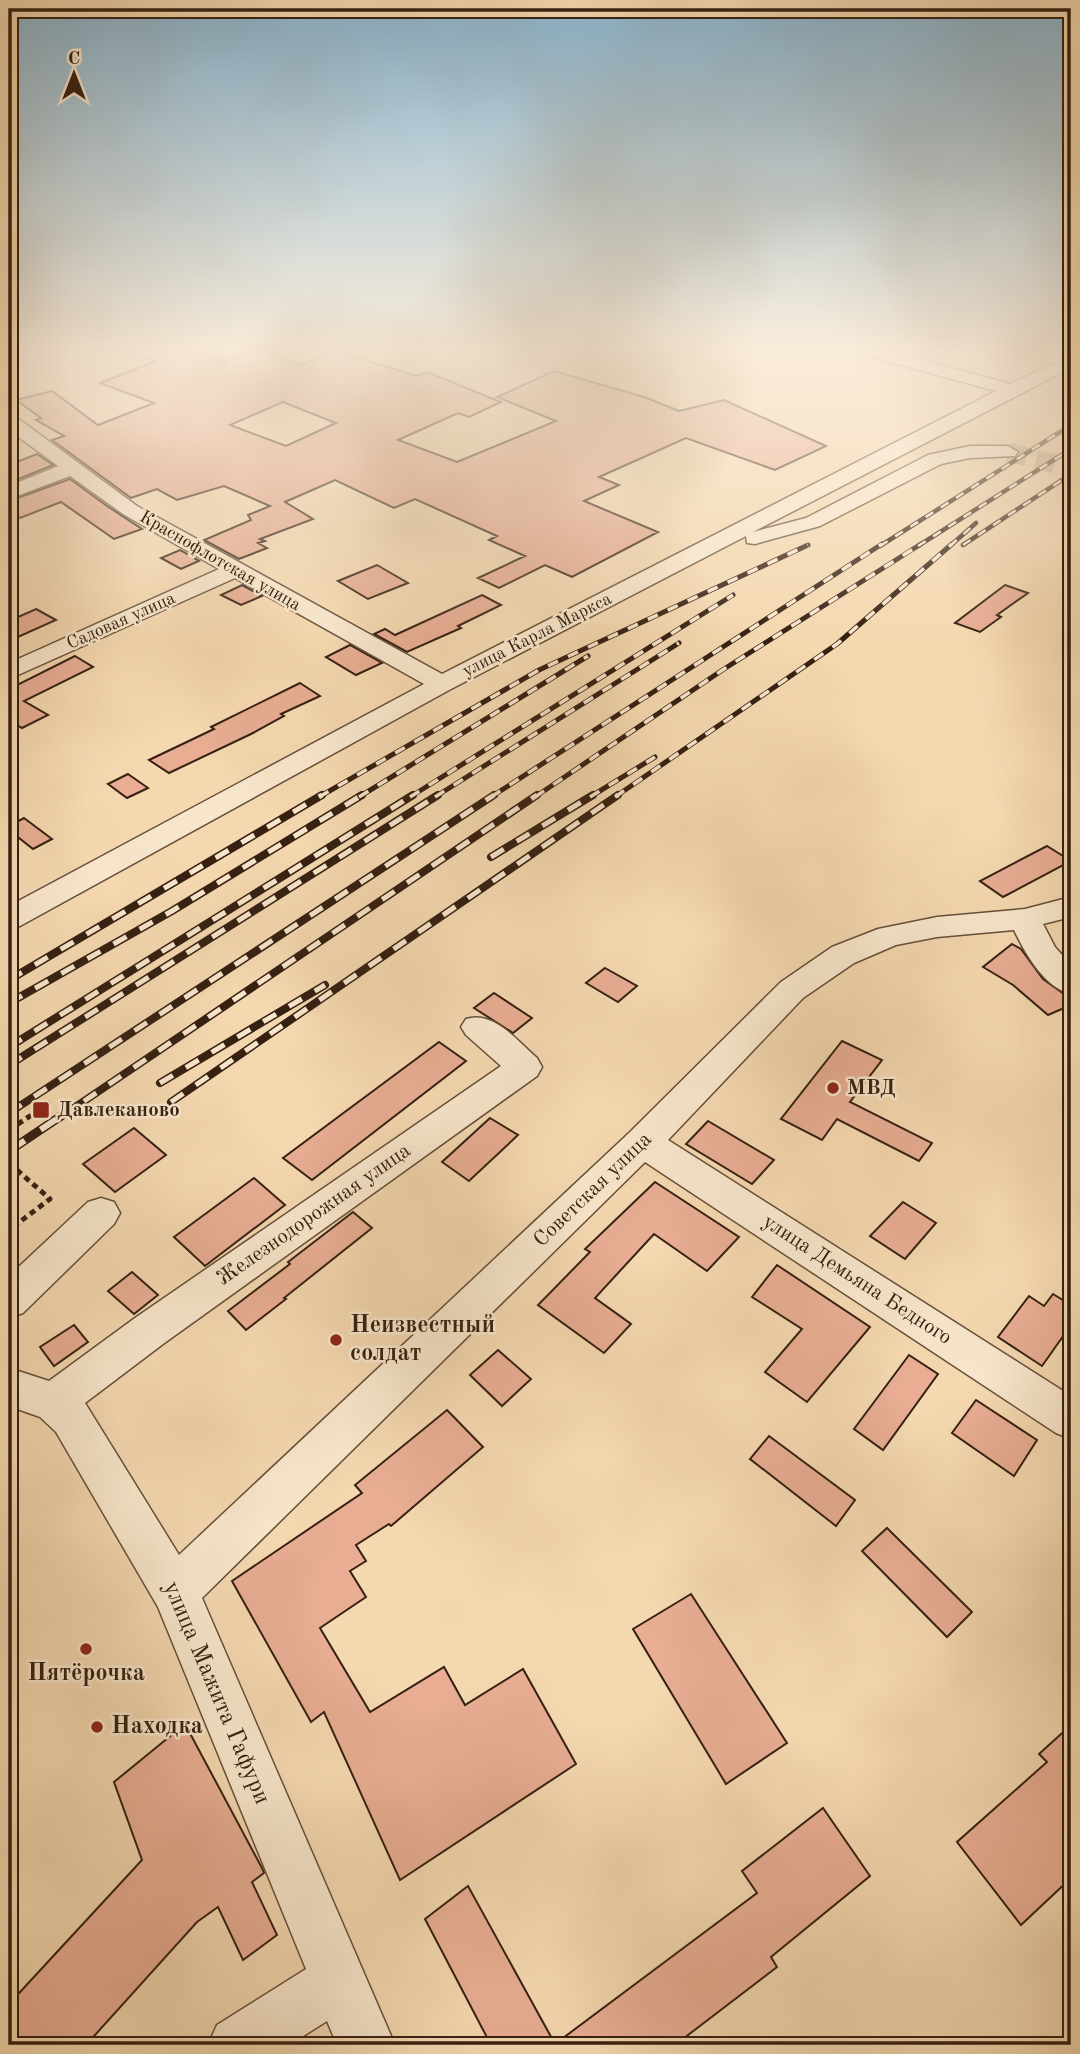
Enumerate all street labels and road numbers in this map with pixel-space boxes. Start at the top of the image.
street label: Краснофлотская улица [136,508,304,615]
street label: Садовая улица [64,589,178,653]
street label: улица Карла Маркса [460,590,614,680]
street label: Советская улица [530,1129,656,1251]
street label: Железнодорожная улица [213,1140,415,1290]
street label: улица Демьяна Бедного [759,1211,955,1349]
street label: улица Мажита Гафури [158,1578,274,1808]

